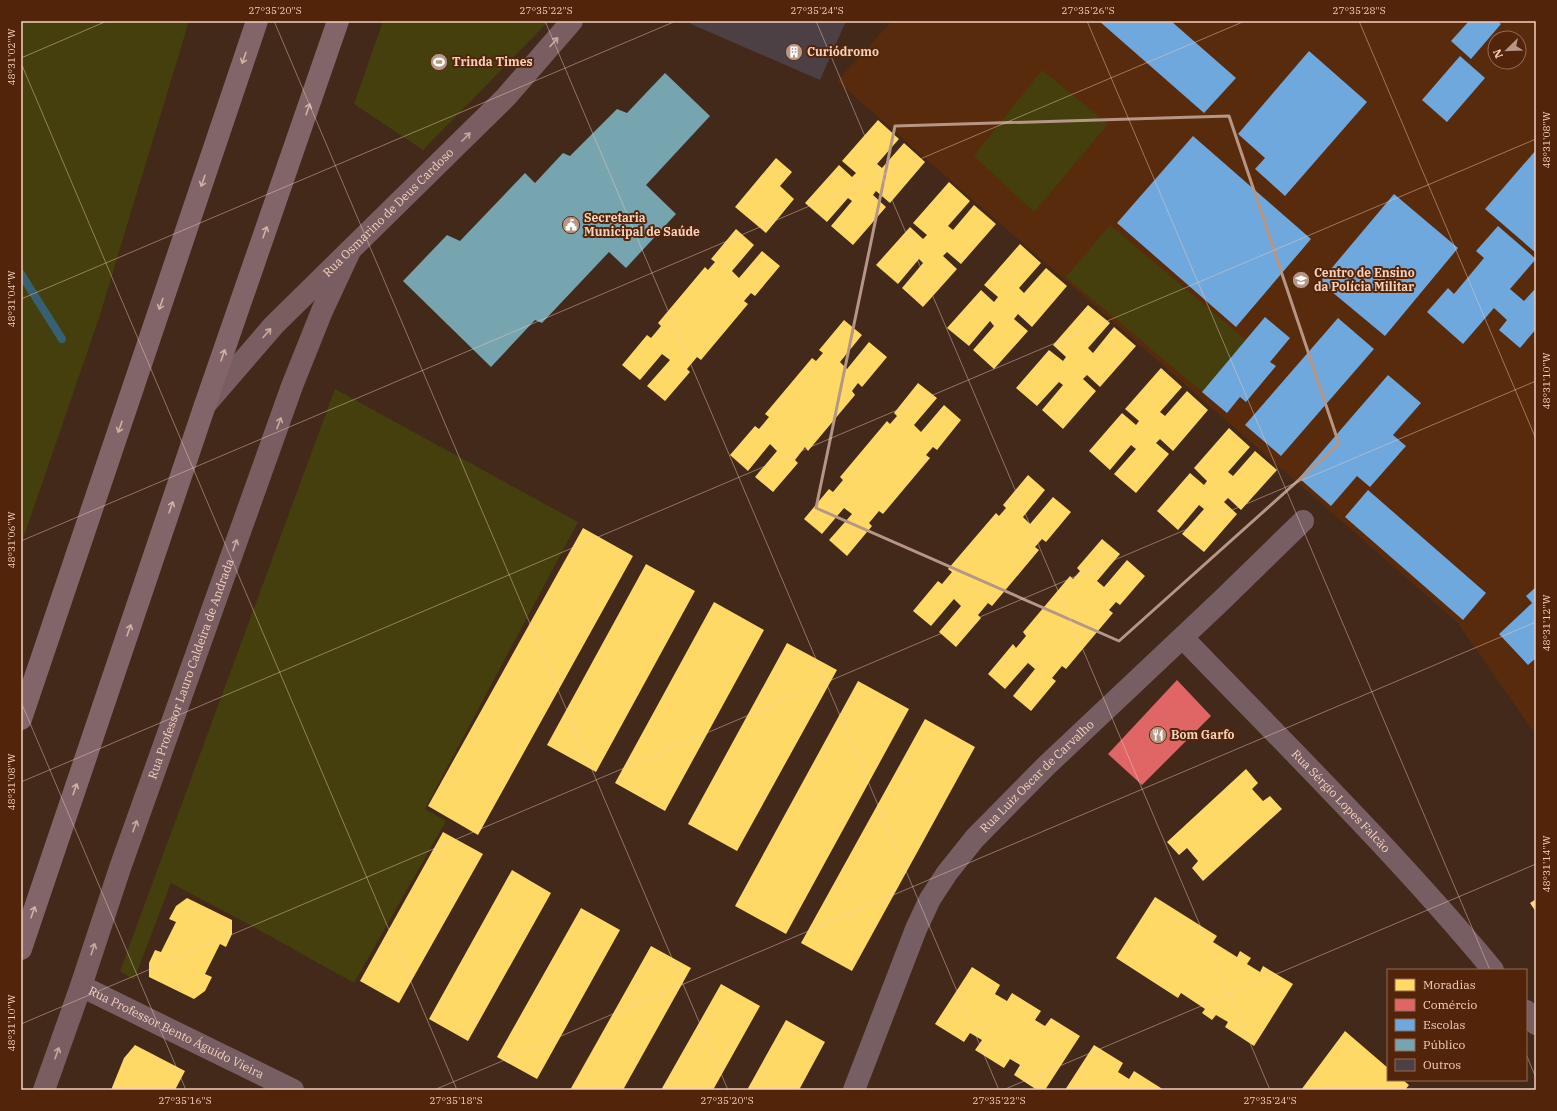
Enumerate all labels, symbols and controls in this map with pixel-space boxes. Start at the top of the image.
text: 27°35'20"S [248,4,302,17]
text: 27°35'22"S [519,4,573,17]
text: 27°35'24"S [790,4,844,17]
text: 27°35'26"S [1061,4,1115,17]
text: 27°35'28"S [1332,4,1386,17]
text: 48°31'02"W [5,28,18,86]
north arrow [1487,30,1527,70]
one-way arrow [550,36,559,47]
building icon: Curiódromo [784,42,804,62]
place label: Curiódromo [807,44,879,59]
text: N [1490,47,1506,61]
one-way arrow [240,52,248,64]
sports icon: Trinda Times [429,52,449,72]
place label: Trinda Times [452,54,533,69]
one-way arrow [304,103,312,115]
text: 48°31'08"W [1540,111,1553,169]
one-way arrow [461,132,471,142]
street label: Rua Osmarino de Deus Cardoso [319,145,457,280]
one-way arrow [198,175,206,187]
place label: Secretaria Municipal de Saúde [584,210,700,239]
public building icon: Secretaria Municipal de Saúde [561,215,581,235]
one-way arrow [262,226,269,239]
place label: Centro de Ensino da Polícia Militar [1314,265,1415,294]
text: 48°31'04"W [5,270,18,328]
school or university icon: Centro de Ensino da Polícia Militar [1291,270,1311,290]
one-way arrow [157,298,164,311]
one-way arrow [263,328,272,338]
one-way arrow [219,349,227,361]
text: 48°31'10"W [1540,352,1553,410]
one-way arrow [276,416,283,429]
one-way arrow [115,421,123,433]
one-way arrow [167,501,175,513]
text: 48°31'06"W [5,511,18,569]
one-way arrow [232,540,240,552]
street label: Rua Professor Lauro Caldeira de Andrada [144,556,237,781]
text: 48°31'12"W [1540,594,1553,652]
one-way arrow [126,624,133,637]
street label: Rua Luiz Oscar de Carvalho [977,716,1097,836]
restaurant icon: Bom Garfo [1148,725,1168,745]
place label: Bom Garfo [1171,727,1234,742]
street label: Rua Sérgio Lopes Falcão [1289,746,1394,856]
text: 48°31'08"W [5,753,18,811]
one-way arrow [72,783,79,796]
one-way arrow [132,819,139,832]
text: 48°31'14"W [1540,835,1553,893]
one-way arrow [30,907,38,919]
one-way arrow [90,943,97,956]
legend [1387,969,1527,1081]
text: Moradias [1423,977,1476,992]
street label: Rua Professor Bento Águido Vieira [86,983,267,1082]
text: 48°31'10"W [5,994,18,1052]
text: Comércio [1423,997,1478,1012]
text: Escolas [1423,1017,1466,1032]
text: Público [1423,1037,1466,1052]
one-way arrow [54,1048,62,1060]
text: Outros [1423,1057,1461,1072]
text: 27°35'16"S [158,1094,212,1107]
text: 27°35'18"S [429,1094,483,1107]
text: 27°35'20"S [700,1094,754,1107]
text: 27°35'22"S [972,1094,1026,1107]
text: 27°35'24"S [1243,1094,1297,1107]

